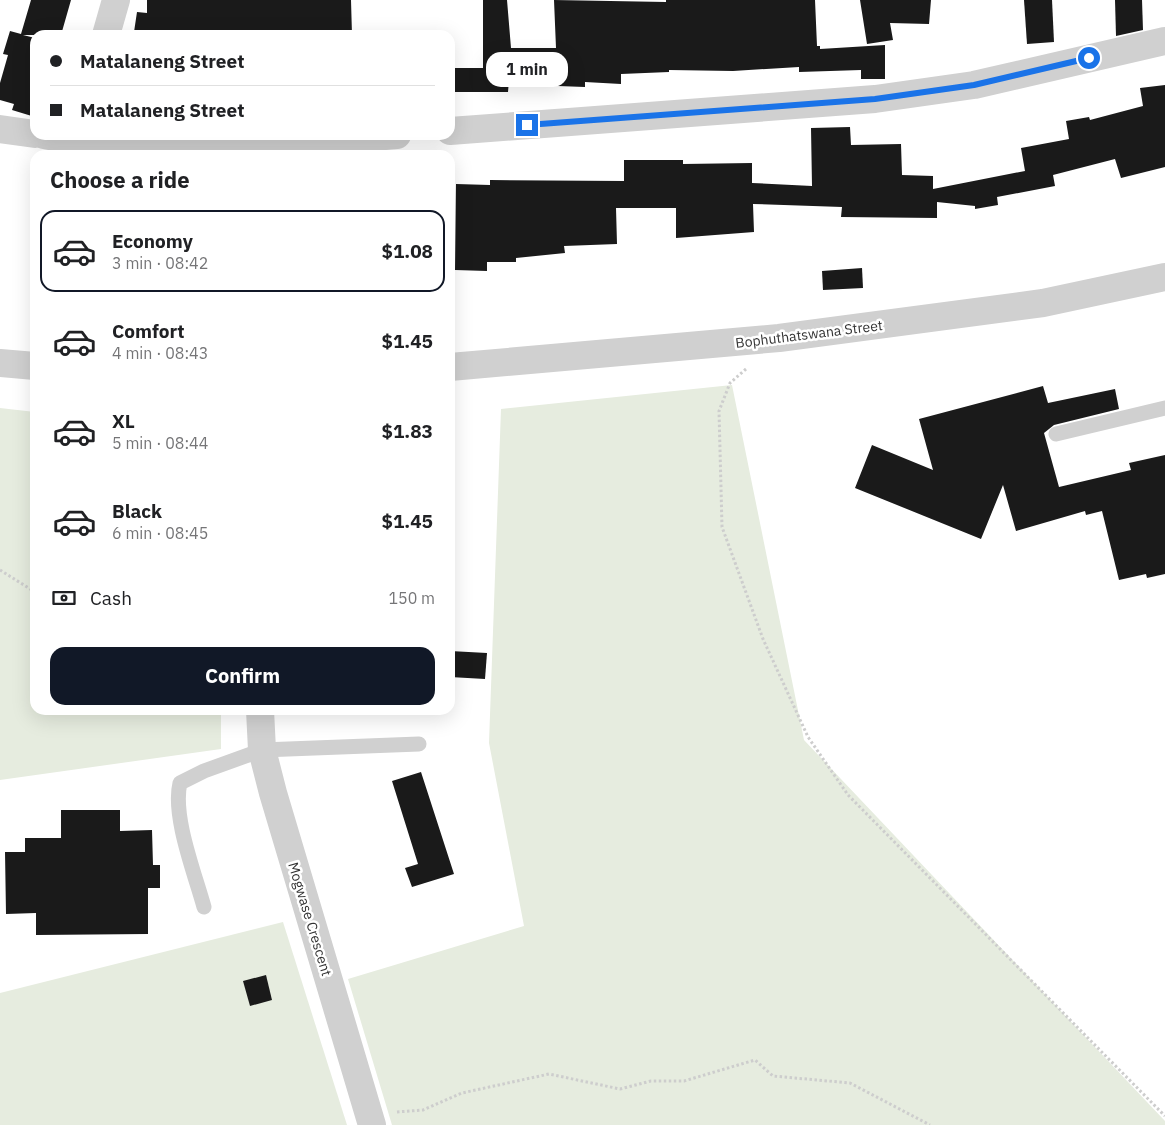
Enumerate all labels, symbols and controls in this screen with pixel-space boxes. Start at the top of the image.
route start [1078,47,1100,69]
text: Matalaneng Street [80,49,244,73]
callout: 1 min [486,52,568,88]
text: 1 min [506,59,548,79]
text: Matalaneng Street [80,98,244,122]
route end [516,114,538,136]
text: Choose a ride [50,165,190,194]
icon: car [52,229,97,274]
text: Economy [112,229,193,253]
text: $1.08 [381,239,433,263]
text: 3 min · 08:42 [112,253,208,273]
street label: Bophuthatswana Street [734,316,884,352]
icon: car [52,319,97,364]
text: Comfort [112,319,185,343]
text: $1.45 [381,329,433,353]
text: 4 min · 08:43 [112,343,208,363]
icon: car [52,409,97,454]
text: XL [112,409,135,433]
text: $1.83 [381,419,433,443]
text: 5 min · 08:44 [112,433,208,453]
icon: car [52,499,97,544]
text: Black [112,499,162,523]
text: $1.45 [381,509,433,533]
text: 6 min · 08:45 [112,523,208,543]
icon: cash [50,584,78,612]
text: Cash [90,586,132,610]
text: 150 m [388,588,435,608]
button: Confirm [50,647,435,705]
street label: Mogwase Crescent [284,860,336,978]

